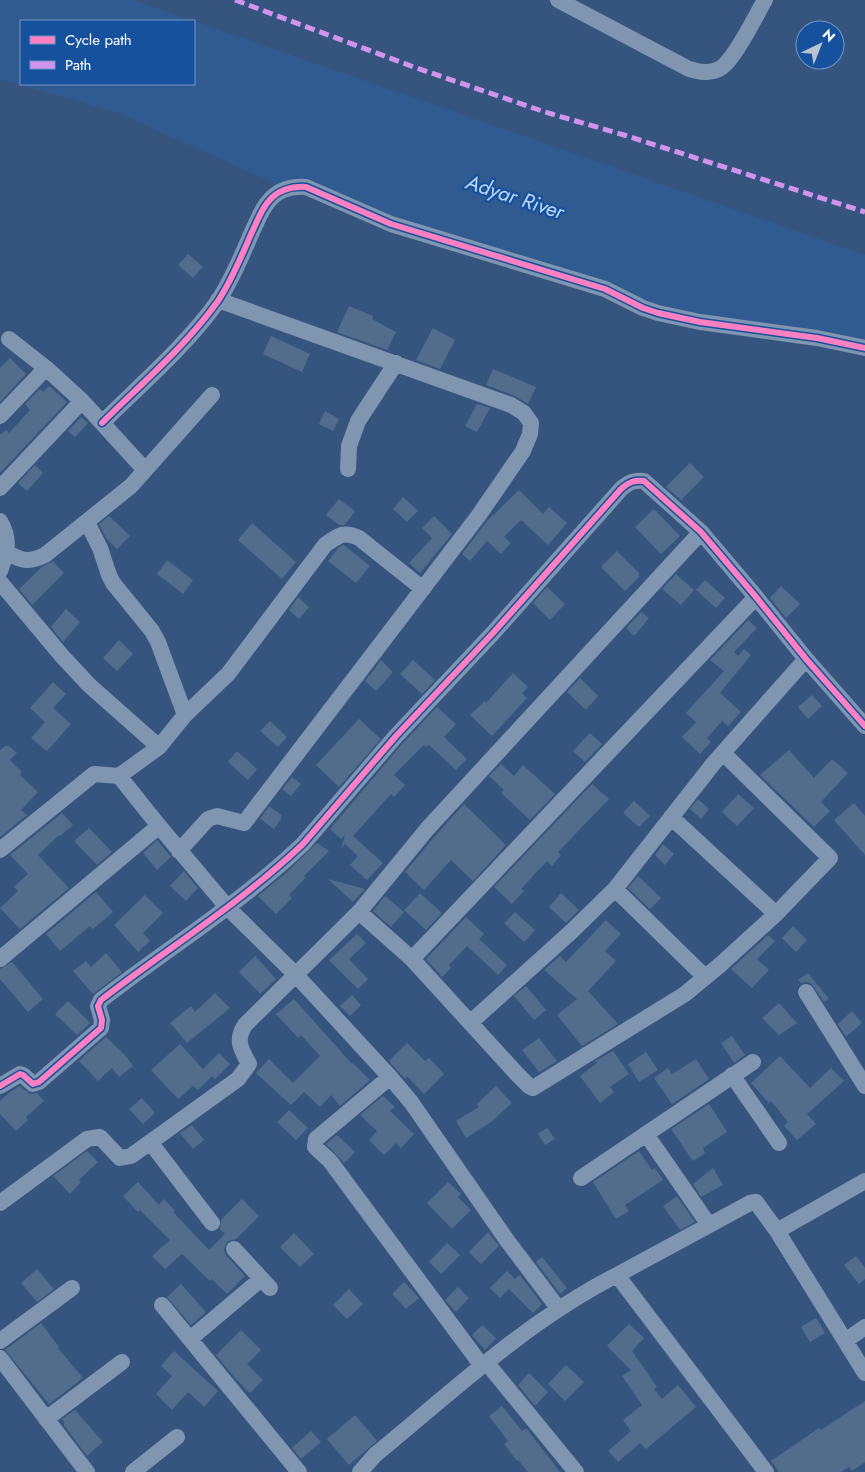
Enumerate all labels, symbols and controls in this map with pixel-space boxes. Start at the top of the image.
legend [20,20,195,85]
north arrow [795,20,845,70]
text: N [818,24,840,47]
text: Cycle path [65,29,132,51]
text: Path [65,54,91,76]
water label: Adyar River [461,167,569,227]

